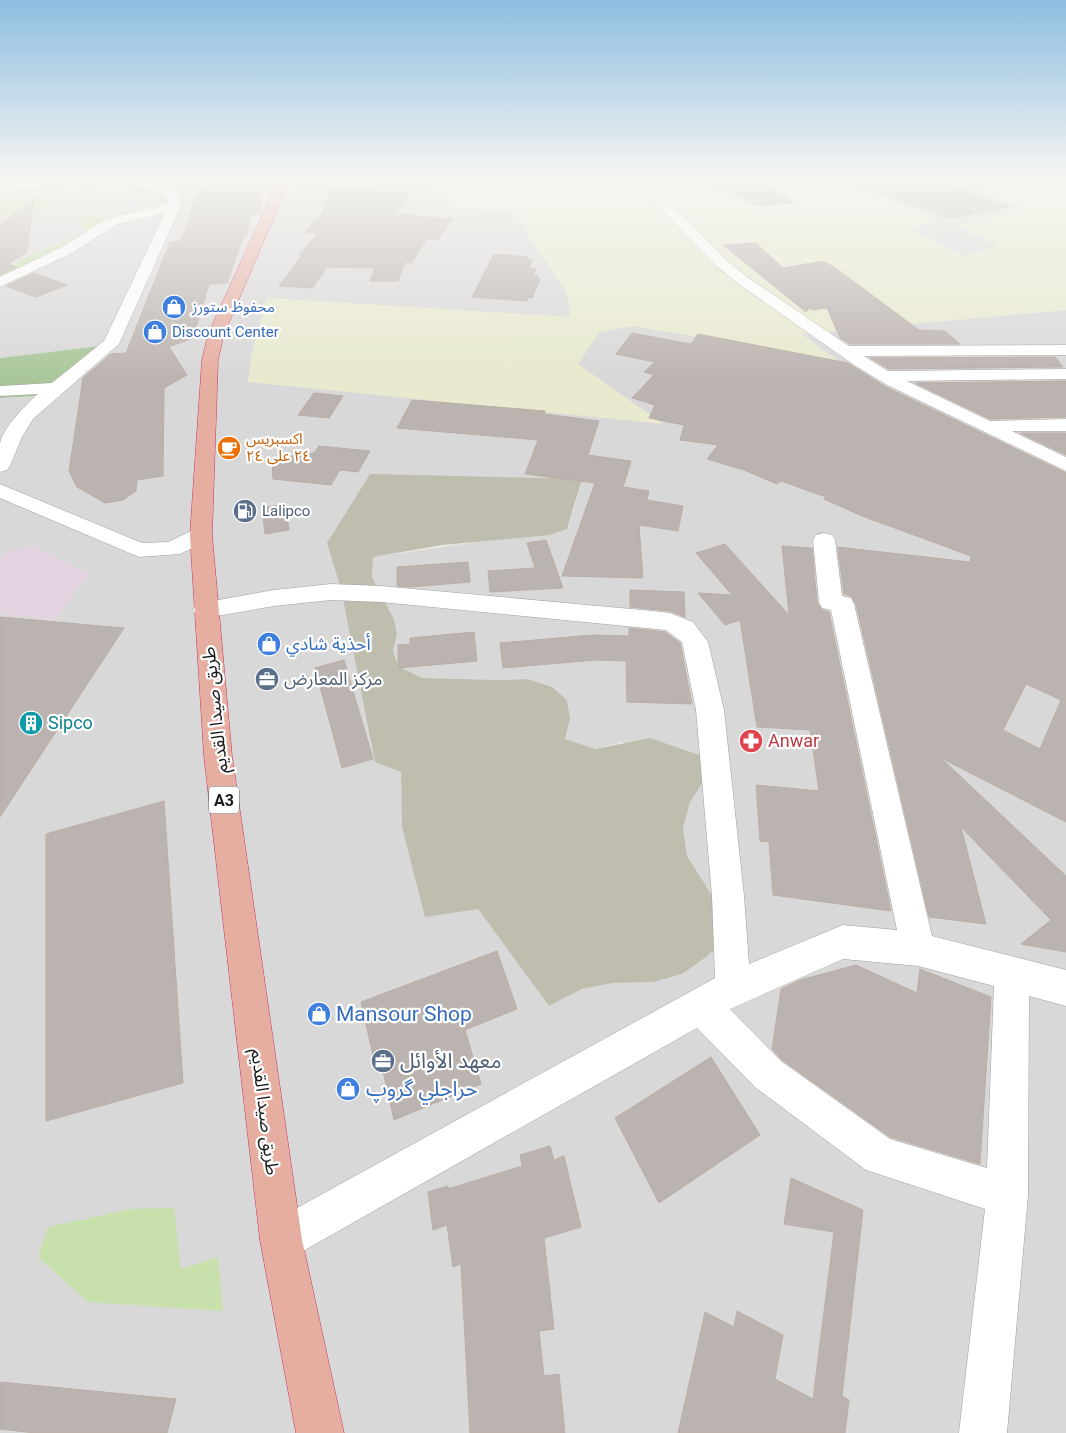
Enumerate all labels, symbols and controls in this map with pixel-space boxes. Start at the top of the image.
shop icon: محفوظ ستورز [161,294,187,320]
place label: محفوظ ستورز [191,298,275,316]
shop icon: Discount Center [142,319,168,345]
place label: Discount Center [172,323,279,341]
place label: اكسبريس ٢٤ على ٢٤ [246,430,311,465]
cafe icon: اكسبريس ٢٤ على ٢٤ [216,435,242,461]
fuel station icon: Lalipco [232,498,258,524]
place label: Lalipco [262,502,310,520]
shop icon: أحذية شادي [256,631,282,657]
place label: أحذية شادي [286,633,371,657]
street label: طريق صيدا القديم [197,645,235,775]
office icon: مركز المعارض [254,666,280,692]
place label: مركز المعارض [284,668,382,690]
building icon: Sipco [18,710,44,736]
place label: Sipco [48,712,93,733]
pharmacy icon: Anwar [738,728,764,754]
place label: Anwar [768,730,819,751]
road number: A3 [209,786,239,814]
shop icon: Mansour Shop [306,1001,332,1027]
place label: Mansour Shop [336,1002,472,1026]
street label: طريق صيدا القديم [244,1047,284,1177]
office icon: معهد الأوائل [370,1048,396,1074]
place label: معهد الأوائل [400,1049,502,1073]
shop icon: حراجلي گروپ [335,1076,361,1102]
place label: حراجلي گروپ [366,1077,478,1105]

